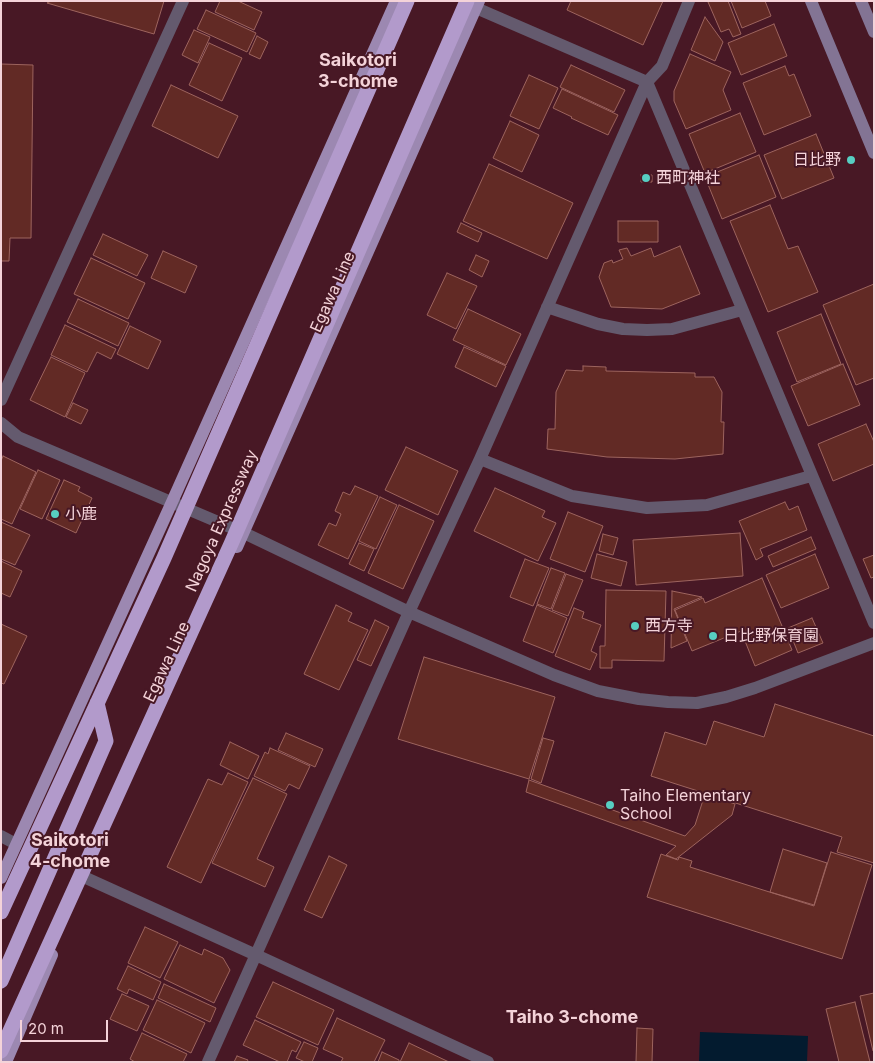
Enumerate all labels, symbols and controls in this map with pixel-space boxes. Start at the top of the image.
district label: Saikotori 3-chome [318,50,398,92]
place label: 日比野 [793,150,841,170]
marker: 日比野 [845,154,857,166]
place label: 西町神社 [656,168,720,188]
marker: 西町神社 [640,172,652,184]
street label: Egawa Line [307,248,359,336]
street label: Nagoya Expressway [182,447,262,595]
place label: 小鹿 [65,504,97,524]
marker: 小鹿 [49,508,61,520]
place label: 西方寺 [645,616,693,636]
street label: Egawa Line [140,619,194,705]
marker: 西方寺 [629,620,641,632]
place label: 日比野保育園 [723,626,819,646]
marker: 日比野保育園 [707,630,719,642]
place label: Taiho Elementary School [620,786,751,824]
marker: Taiho Elementary School [604,799,616,811]
district label: Saikotori 4-chome [30,830,110,872]
district label: Taiho 3-chome [506,1007,638,1029]
scale bar [22,1010,110,1042]
text: 20 m [28,1019,64,1038]

